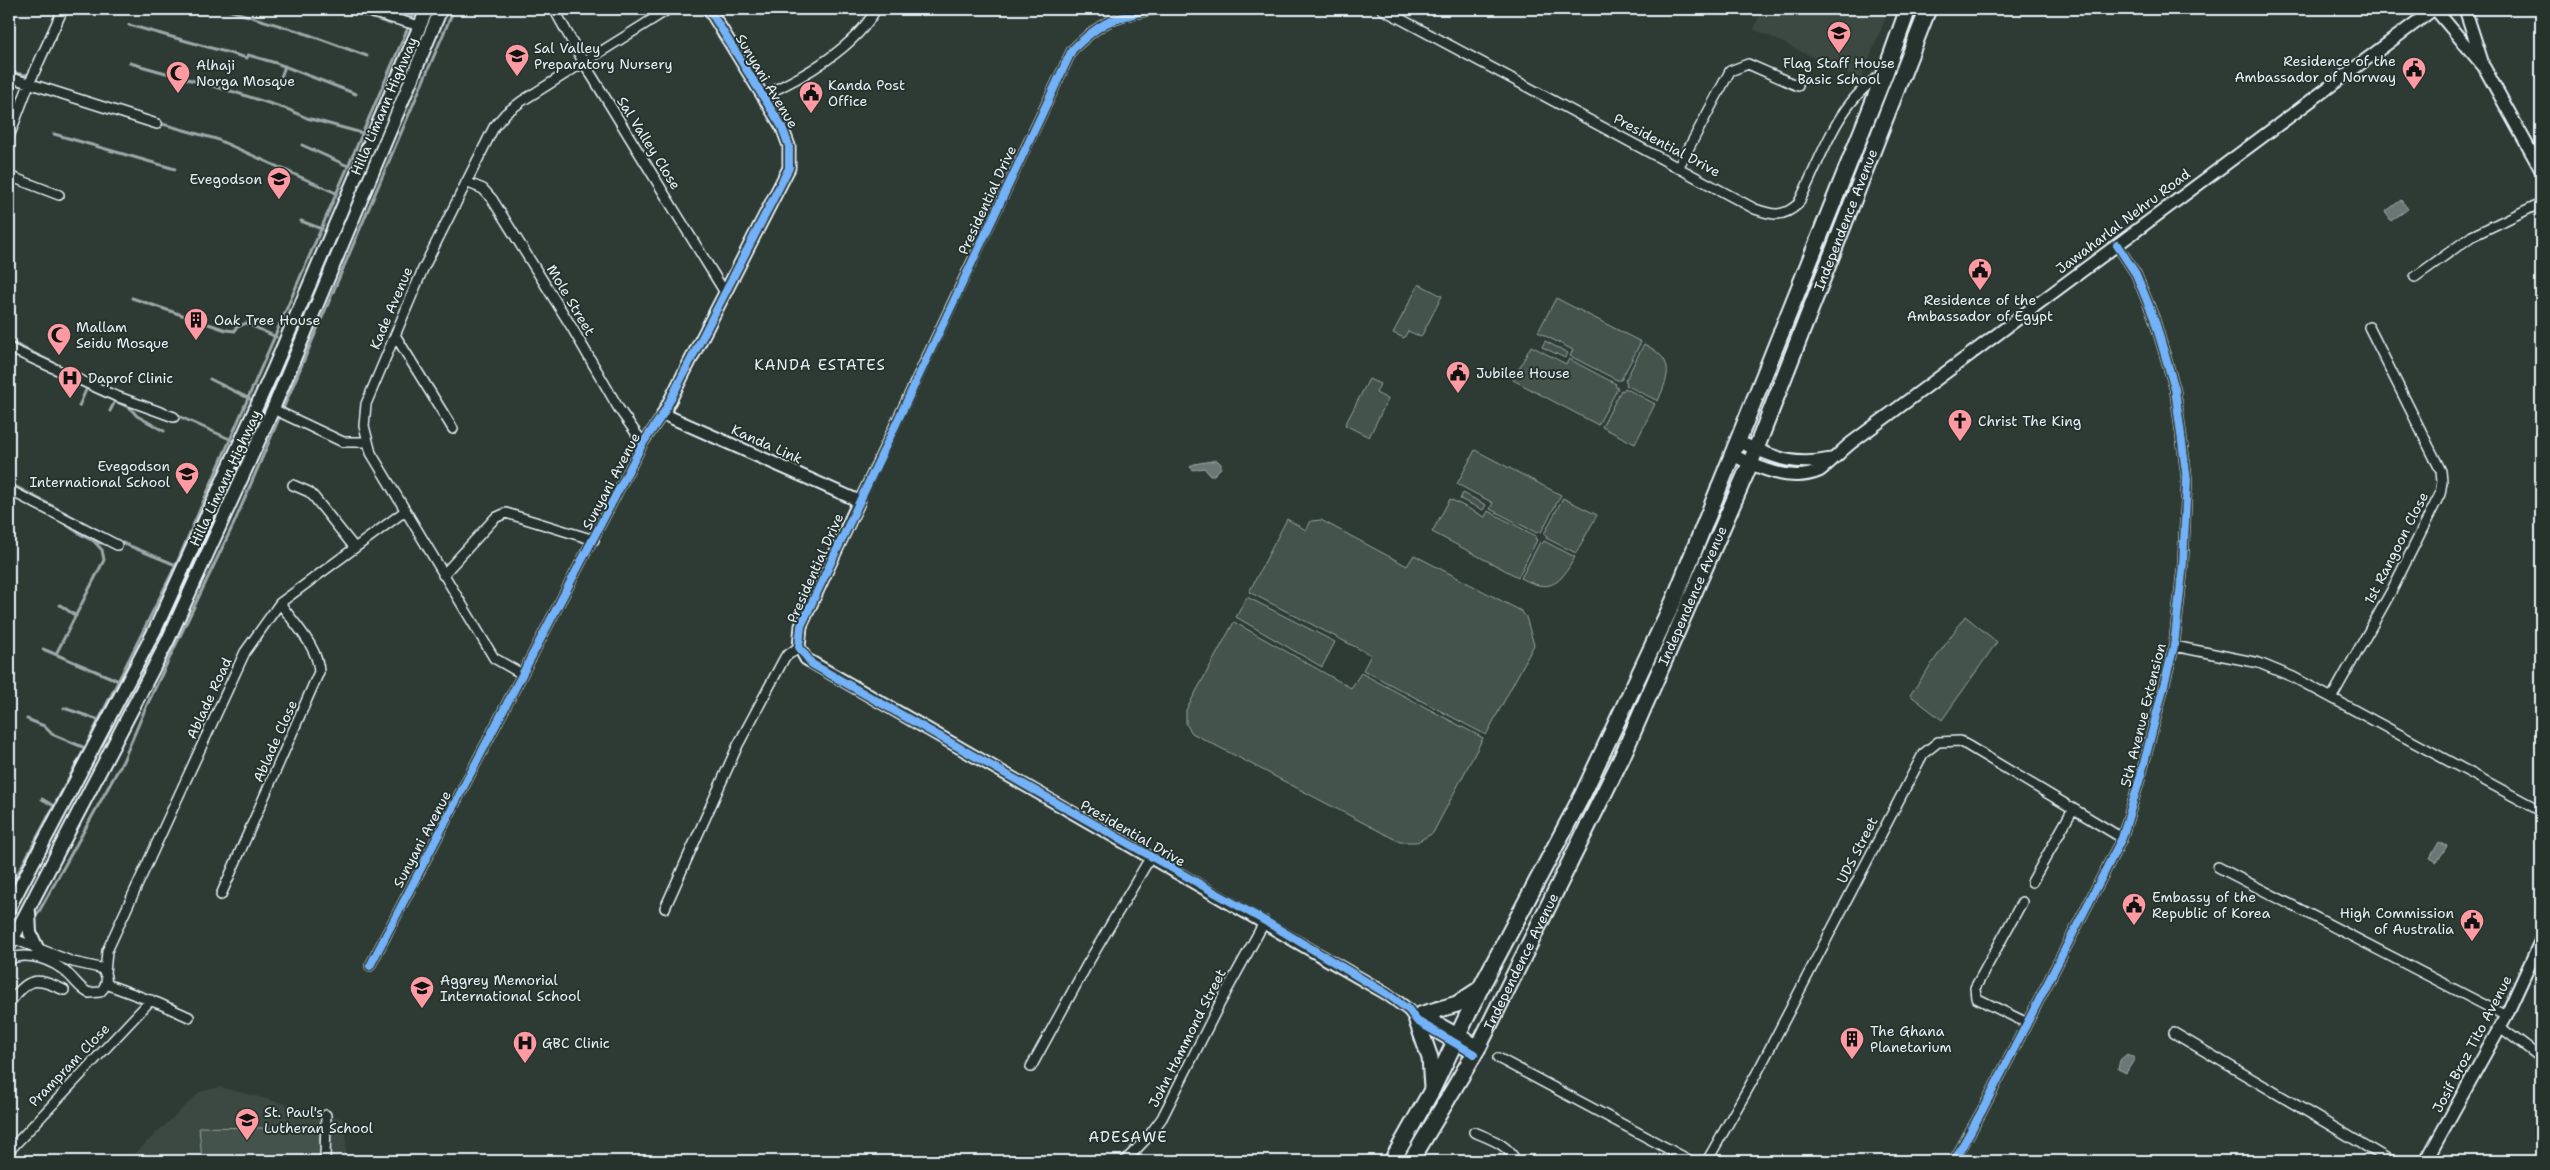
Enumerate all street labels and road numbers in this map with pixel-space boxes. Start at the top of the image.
street label: Sunyani Avenue [732,30,802,132]
street label: Hilla Limann Highway [347,34,421,178]
street label: Sal Valley Close [613,93,685,193]
street label: Presidential Drive [1610,109,1724,181]
street label: Presidential Drive [954,142,1020,257]
street label: Independence Avenue [1810,146,1881,293]
street label: Jawaharlal Nehru Road [2052,165,2194,277]
street label: Mole Street [543,261,599,339]
street label: Kade Avenue [366,264,417,352]
street label: Hilla Limann Highway [185,407,265,549]
street label: Kanda Link [729,420,805,468]
street label: Sunyani Avenue [578,429,644,533]
street label: 1st Rangoon Close [2360,489,2432,607]
street label: Presidential Drive [783,510,847,626]
street label: Independence Avenue [1654,523,1731,668]
street label: 5th Avenue Extension [2116,641,2170,789]
street label: Ablade Road [182,654,236,742]
street label: Ablade Close [249,697,301,785]
street label: Sunyani Avenue [389,787,455,891]
street label: Presidential Drive [1077,796,1189,870]
street label: UDS Street [1833,814,1881,886]
street label: Independence Avenue [1479,890,1562,1033]
street label: John Hammond Street [1144,966,1230,1110]
street label: Josif Broz Tito Avenue [2428,972,2516,1116]
street label: Prampram Close [25,1020,113,1110]

